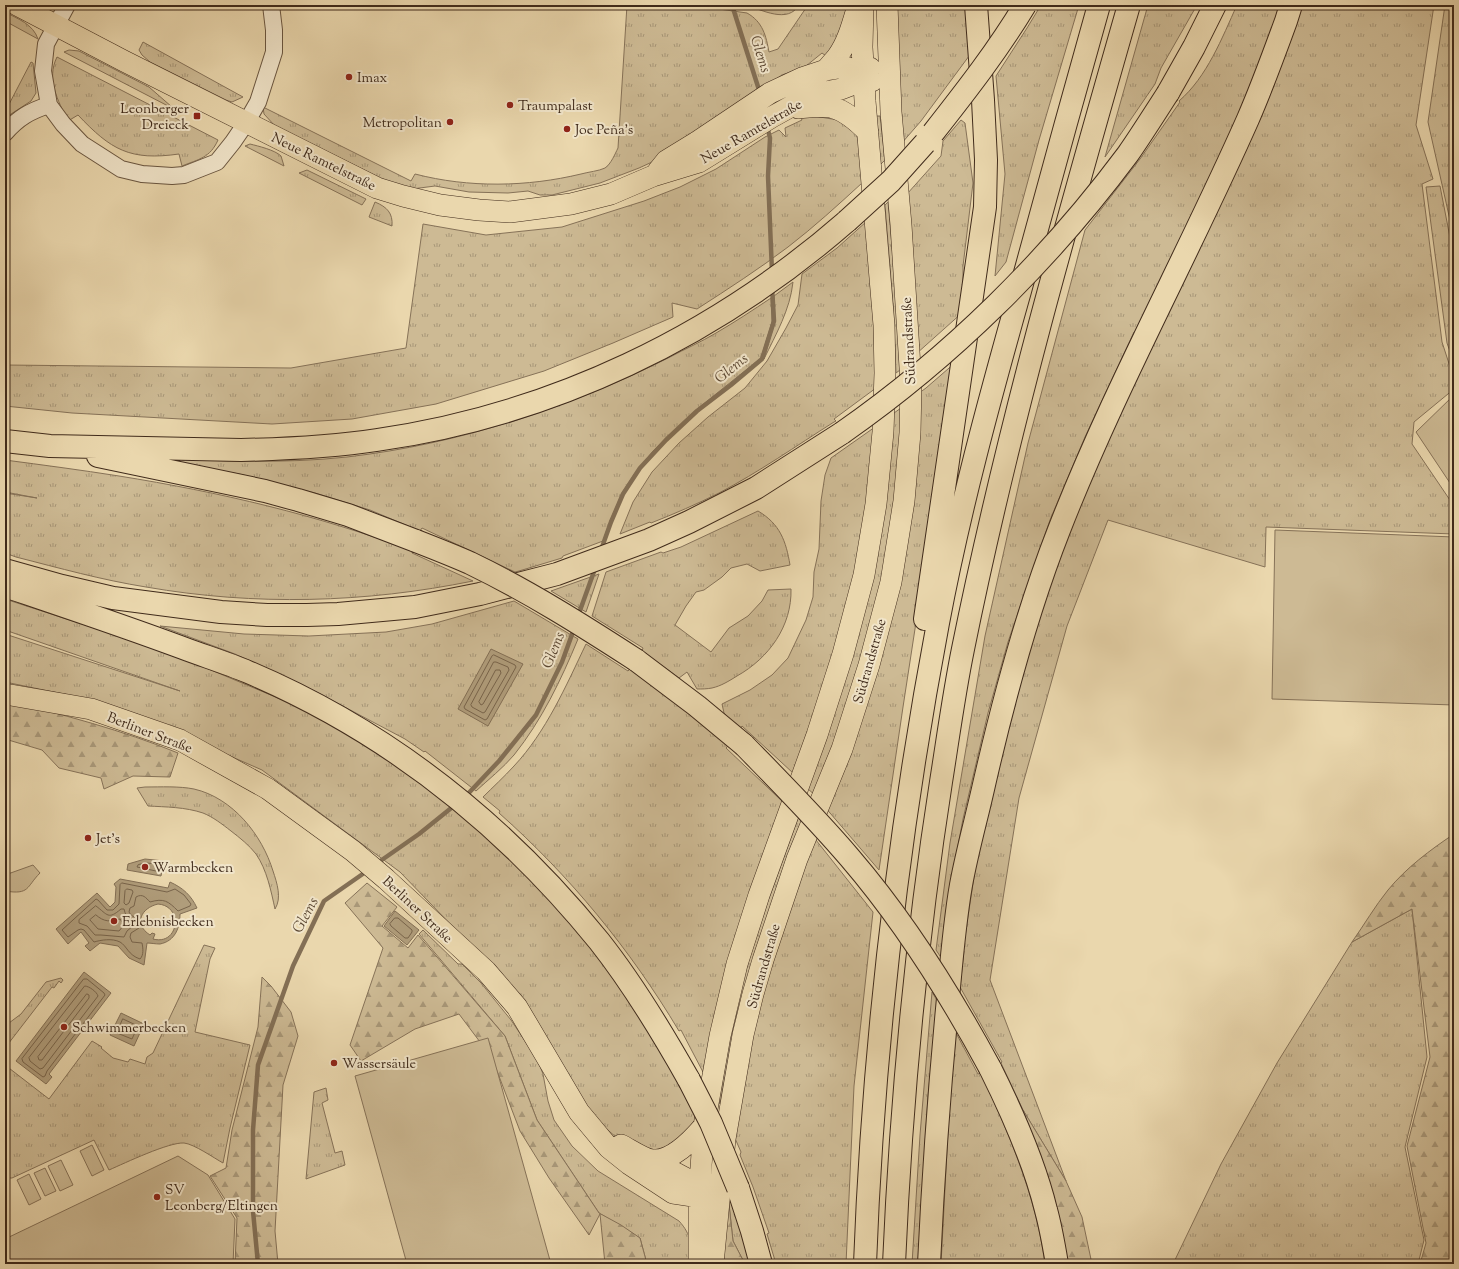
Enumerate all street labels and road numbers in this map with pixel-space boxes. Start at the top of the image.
street label: Neue Ramtelstraße [698,96,806,170]
street label: Neue Ramtelstraße [267,129,379,197]
street label: Südrandstraße [898,297,922,385]
street label: Südrandstraße [849,617,893,707]
street label: Berliner Straße [104,708,195,759]
street label: Berliner Straße [377,872,456,948]
street label: Südrandstraße [743,922,787,1012]

